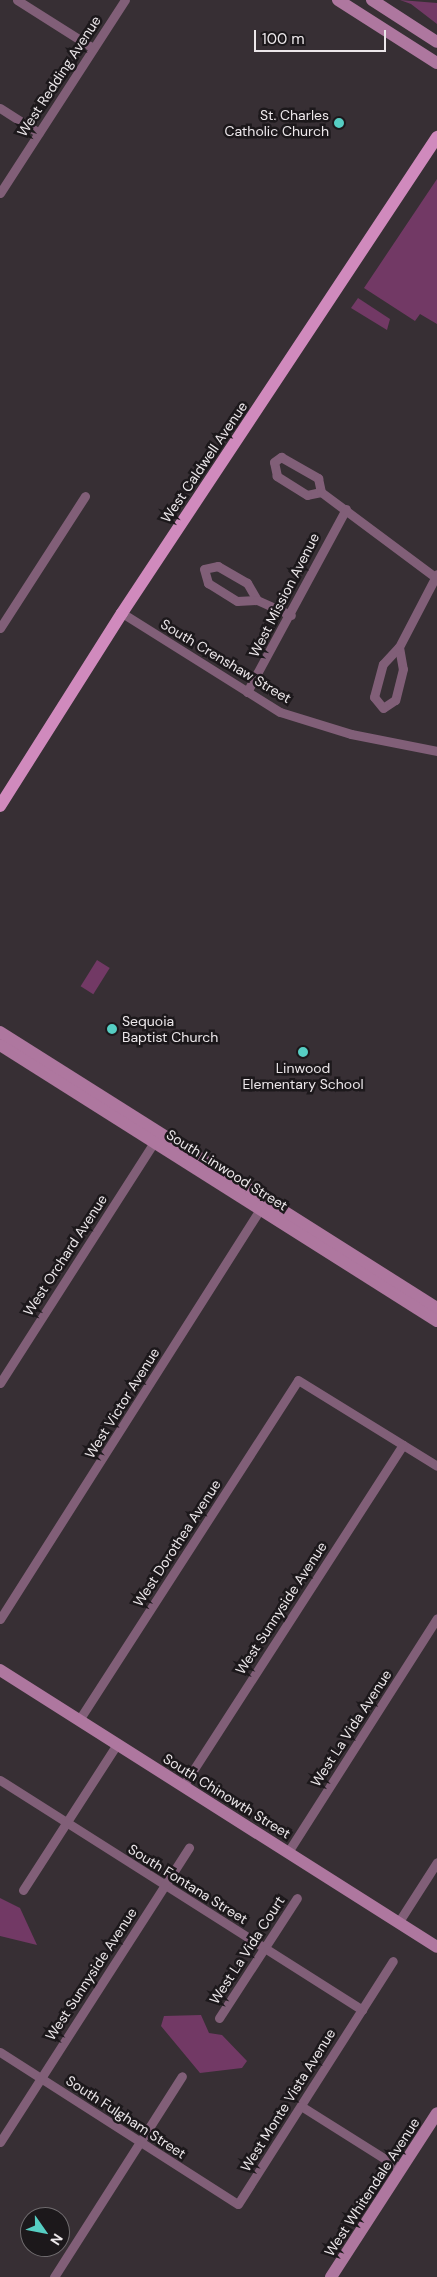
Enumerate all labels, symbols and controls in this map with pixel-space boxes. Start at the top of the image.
street label: West Redding Avenue [14,12,104,140]
scale bar [257,20,390,52]
text: 100 m [262,29,305,49]
place label: St. Charles Catholic Church [224,107,329,140]
marker: St. Charles Catholic Church [333,117,345,129]
street label: West Caldwell Avenue [157,398,251,526]
street label: West Mission Avenue [245,530,323,660]
street label: South Crenshaw Street [158,615,294,707]
place label: Sequoia Baptist Church [122,1013,218,1046]
marker: Sequoia Baptist Church [106,1023,118,1035]
marker: Linwood Elementary School [297,1046,309,1058]
place label: Linwood Elementary School [242,1060,364,1092]
street label: South Linwood Street [163,1126,291,1214]
street label: West Orchard Avenue [20,1191,110,1319]
street label: West Victor Avenue [81,1345,163,1461]
street label: West Dorothea Avenue [130,1476,224,1610]
street label: West Sunnyside Avenue [232,1539,330,1677]
street label: West La Vida Avenue [307,1666,395,1790]
street label: South Chinowth Street [160,1750,294,1842]
street label: South Fontana Street [125,1840,251,1928]
street label: West La Vida Court [206,1893,288,2007]
street label: West Sunnyside Avenue [42,1905,140,2043]
street label: West Monte Vista Avenue [237,2025,339,2175]
street label: South Fulgham Street [63,2072,189,2162]
street label: West Whitendale Avenue [321,2115,423,2259]
north arrow [20,2207,70,2257]
text: N [46,2230,67,2249]

